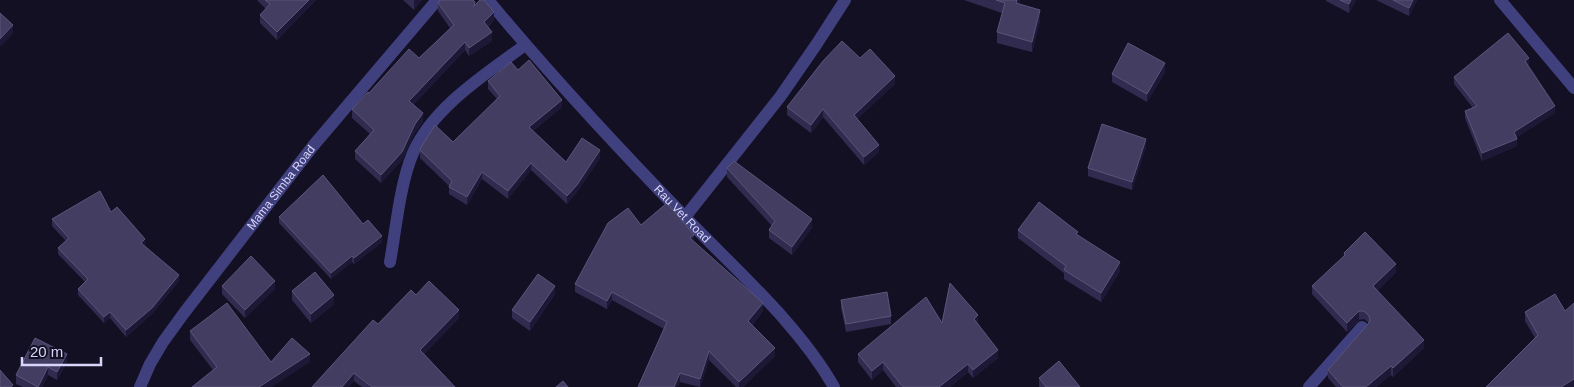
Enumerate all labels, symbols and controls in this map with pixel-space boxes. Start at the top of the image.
street label: Mama Simba Road [244,143,318,232]
street label: Rau Vet Road [651,182,713,246]
scale bar [22,334,101,366]
text: 20 m [30,343,63,360]

